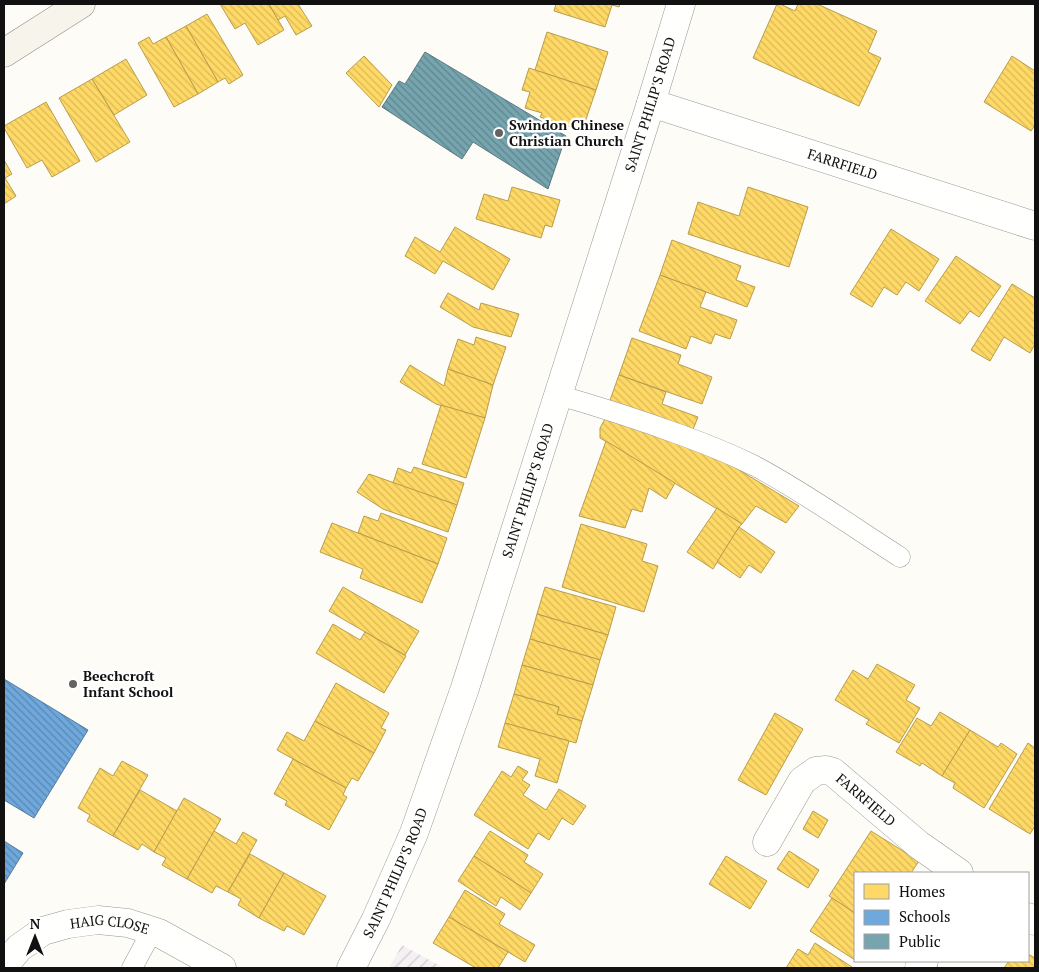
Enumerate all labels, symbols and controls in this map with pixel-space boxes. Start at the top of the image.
street label: SAINT PHILIP'S ROAD [620,34,680,174]
place label: Swindon Chinese Christian Church [509,115,625,150]
marker: Swindon Chinese Christian Church [493,127,505,139]
street label: FARRFIELD [805,144,880,184]
street label: SAINT PHILIP'S ROAD [497,420,558,560]
place label: Beechcroft Infant School [83,666,174,701]
marker: Beechcroft Infant School [67,678,79,690]
street label: FARRFIELD [832,769,900,830]
street label: SAINT PHILIP'S ROAD [358,805,431,941]
legend [854,872,1029,962]
text: Homes [899,881,945,901]
text: Schools [899,906,950,926]
street label: HAIG CLOSE [69,910,152,938]
north arrow [10,912,60,962]
text: N [30,914,41,933]
text: Public [899,931,941,951]

